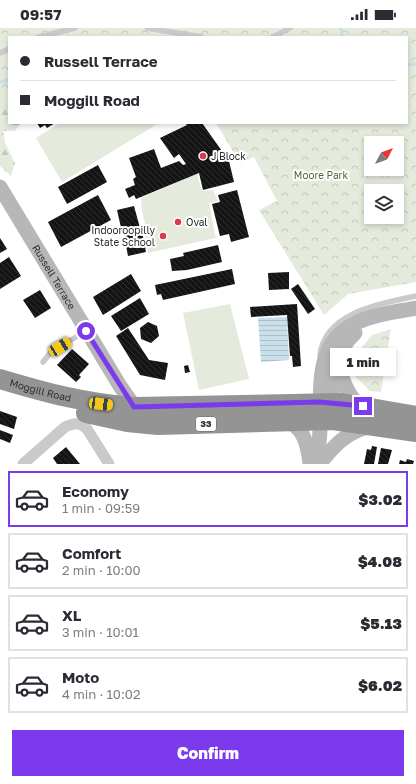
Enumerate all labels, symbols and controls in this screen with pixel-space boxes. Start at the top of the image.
text: 09:57 [20,5,61,23]
text: Russell Terrace [44,52,158,70]
text: Moggill Road [44,91,140,109]
north arrow [364,136,404,176]
map controls [364,136,404,224]
place label: J Block [211,150,246,162]
marker: J Block [198,151,208,161]
park label: Moore Park [294,169,349,181]
button: layers [364,184,404,224]
place label: Oval [186,216,208,228]
marker: Oval [173,217,183,227]
place label: Indooroopilly State School [91,224,155,248]
marker: Indooroopilly State School [158,231,168,241]
street label: Russell Terrace [30,242,79,312]
route start [77,322,95,340]
car [47,336,73,358]
callout: 1 min [330,348,396,376]
text: 1 min [346,354,380,370]
street label: Moggill Road [8,376,72,404]
car [88,397,114,411]
route end [354,397,372,415]
road number: 33 [196,417,216,431]
icon: car [14,481,50,517]
text: Economy [62,482,129,500]
text: $3.02 [358,490,402,508]
text: 1 min · 09:59 [62,500,140,516]
icon: car [14,543,50,579]
text: Comfort [62,544,121,562]
text: $4.08 [358,552,402,570]
text: 2 min · 10:00 [62,562,141,578]
icon: car [14,605,50,641]
text: XL [62,606,81,624]
text: $5.13 [360,614,402,632]
text: 3 min · 10:01 [62,624,139,640]
icon: car [14,667,50,703]
text: Moto [62,668,99,686]
text: $6.02 [358,676,402,694]
text: 4 min · 10:02 [62,686,140,702]
button: Confirm [12,730,404,776]

